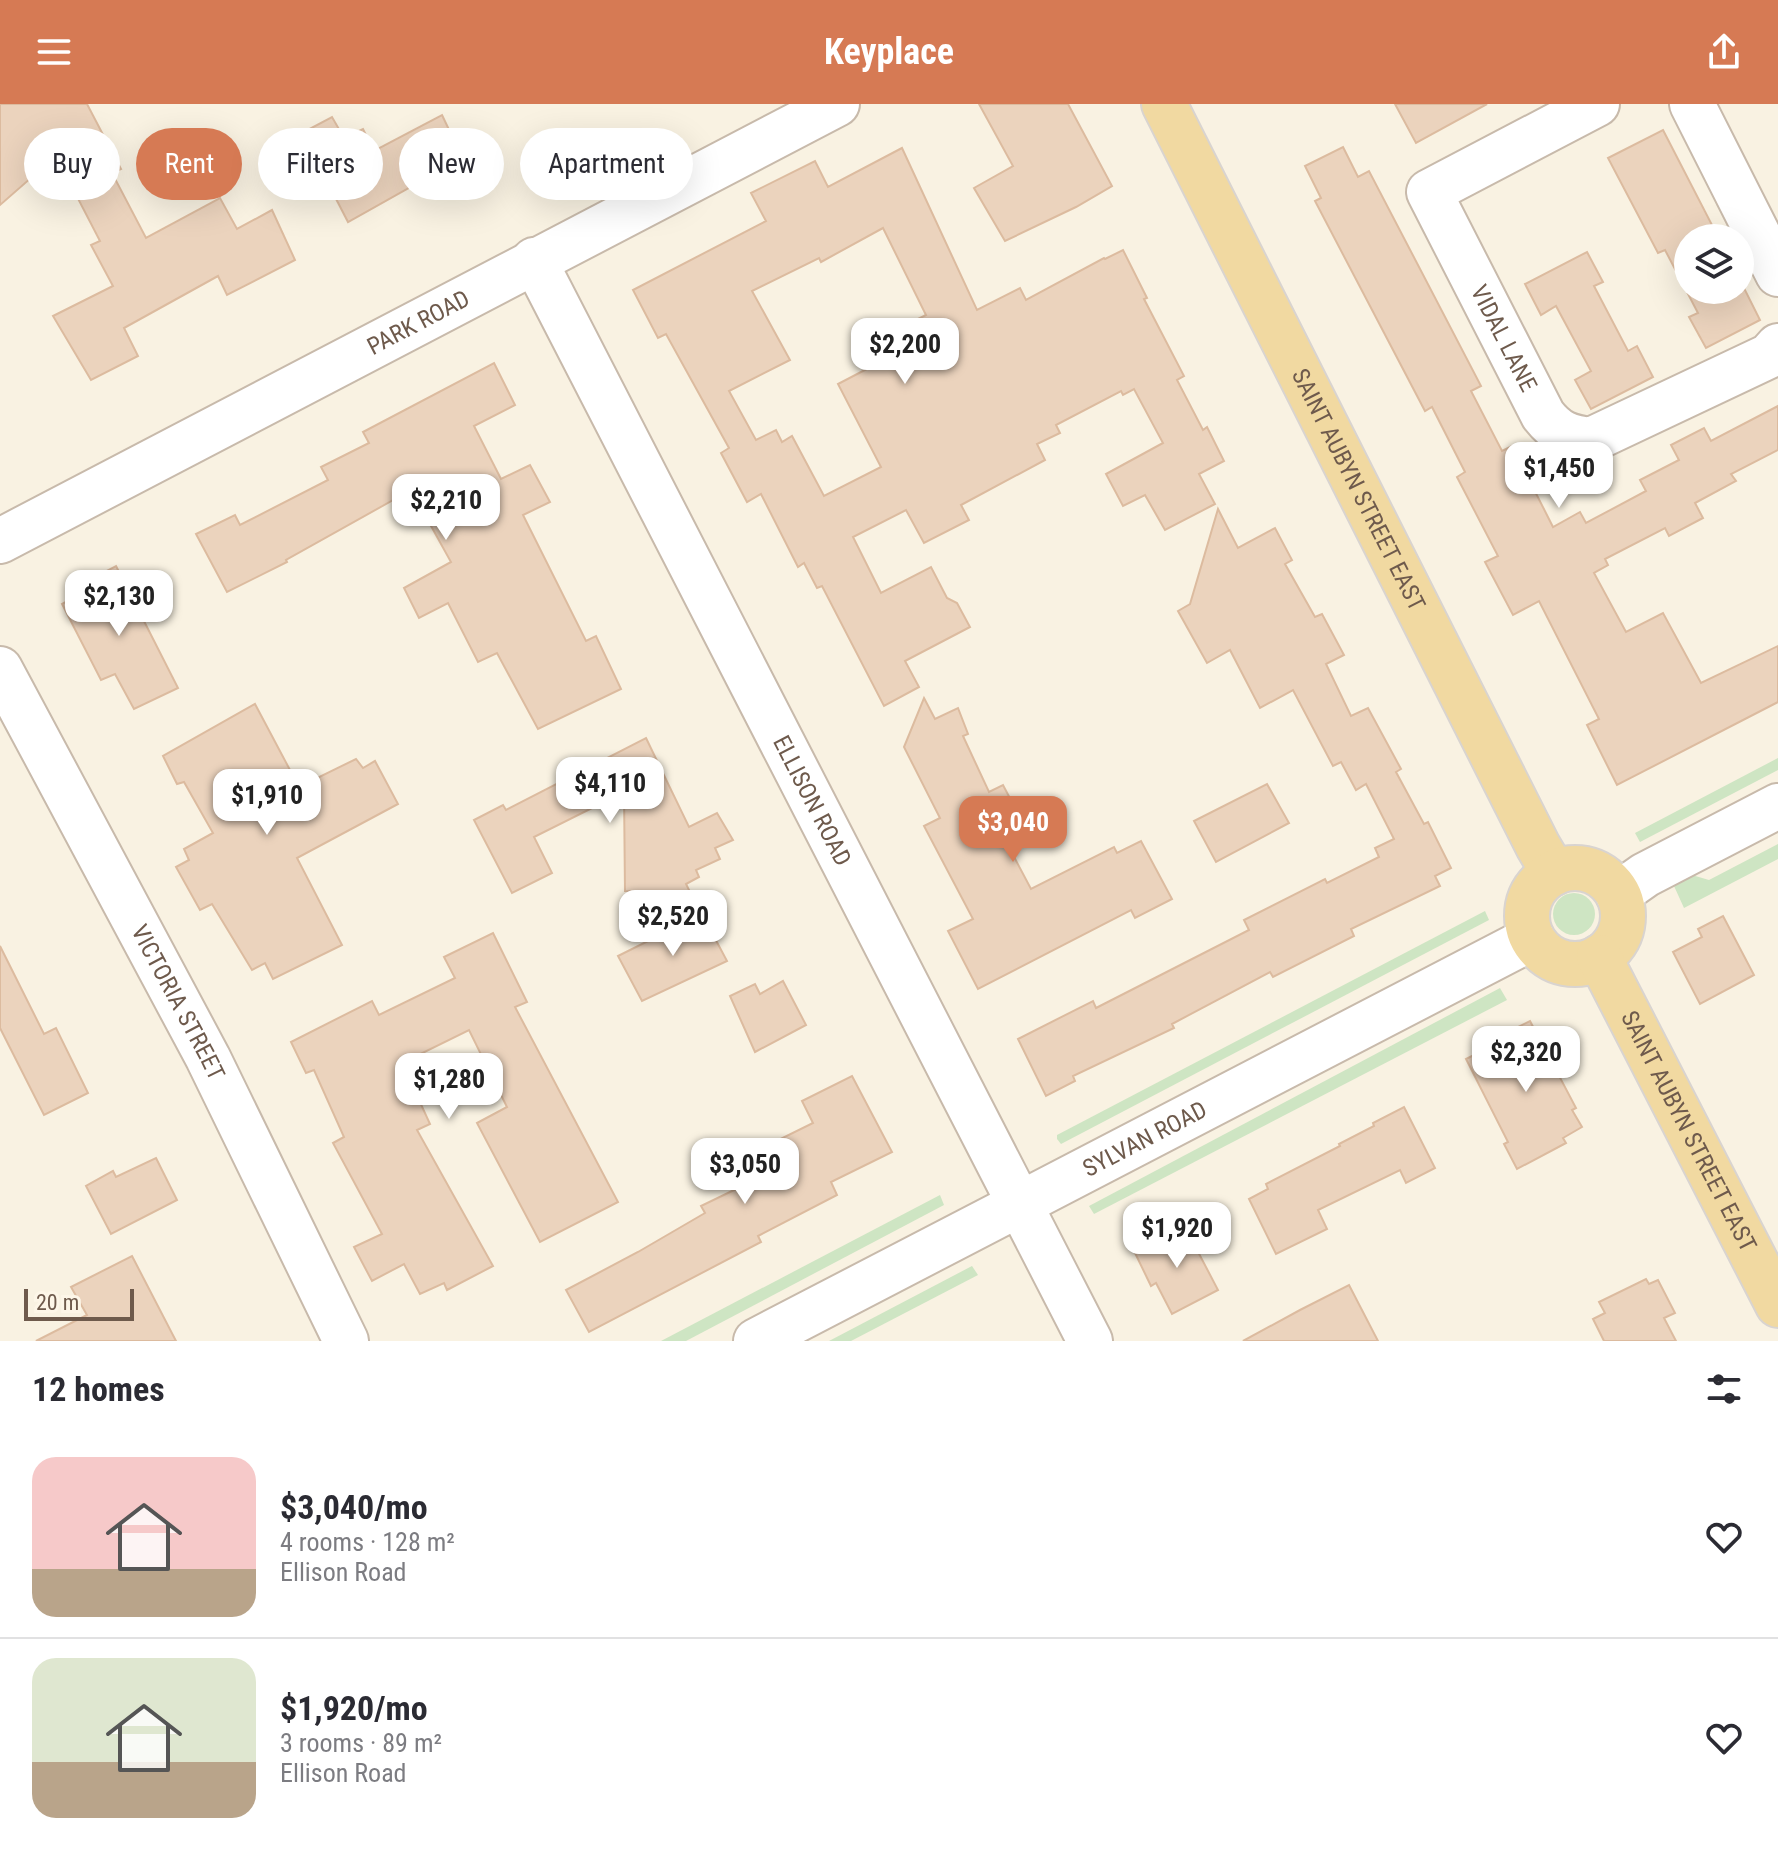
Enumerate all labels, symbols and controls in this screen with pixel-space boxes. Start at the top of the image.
icon: menu [32,30,76,74]
icon: share [1702,30,1746,74]
text: Keyplace [824,31,954,73]
chip: Buy [24,128,120,200]
chip: Rent [136,128,242,200]
chip: Filters [258,128,383,200]
chip: New [399,128,504,200]
chip: Apartment [520,128,693,200]
map controls [1674,224,1754,304]
button: layers [1674,224,1754,304]
street label: VIDAL LANE [1465,280,1543,396]
street label: PARK ROAD [363,284,474,361]
pin: $2,200 [840,318,970,386]
text: $2,200 [869,329,941,359]
street label: SAINT AUBYN STREET EAST [1286,364,1431,615]
pin: $1,450 [1494,442,1624,510]
text: $1,450 [1523,453,1595,483]
pin: $2,210 [381,474,511,542]
text: $2,210 [410,485,482,515]
pin: $2,130 [54,570,184,638]
text: $2,130 [83,581,155,611]
street label: ELLISON ROAD [767,731,857,870]
pin: $4,110 [545,757,675,825]
text: $4,110 [574,768,646,798]
pin: $1,910 [202,769,332,837]
text: $1,910 [231,780,303,810]
pin: $3,040 [948,796,1078,864]
text: $3,040 [977,807,1049,837]
pin: $2,520 [608,890,738,958]
text: $2,520 [637,901,709,931]
street label: VICTORIA STREET [125,920,231,1085]
street label: SAINT AUBYN STREET EAST [1615,1006,1762,1256]
pin: $2,320 [1461,1026,1591,1094]
text: $2,320 [1490,1037,1562,1067]
pin: $1,280 [384,1053,514,1121]
text: $1,280 [413,1064,485,1094]
street label: SYLVAN ROAD [1078,1095,1211,1183]
pin: $3,050 [680,1138,810,1206]
text: $3,050 [709,1149,781,1179]
pin: $1,920 [1112,1202,1242,1270]
text: $1,920 [1141,1213,1213,1243]
scale bar [24,1285,134,1321]
text: 20 m [36,1290,79,1315]
icon: filters [1702,1367,1746,1411]
text: 12 homes [32,1369,165,1409]
text: $3,040/mo [280,1487,428,1527]
icon: home [96,1489,192,1585]
icon: heart [1702,1515,1746,1559]
text: 4 rooms · 128 m² [280,1527,455,1557]
text: Ellison Road [280,1557,407,1587]
text: $1,920/mo [280,1688,428,1728]
icon: home [96,1690,192,1786]
icon: heart [1702,1716,1746,1760]
text: 3 rooms · 89 m² [280,1728,442,1758]
text: Ellison Road [280,1758,407,1788]

